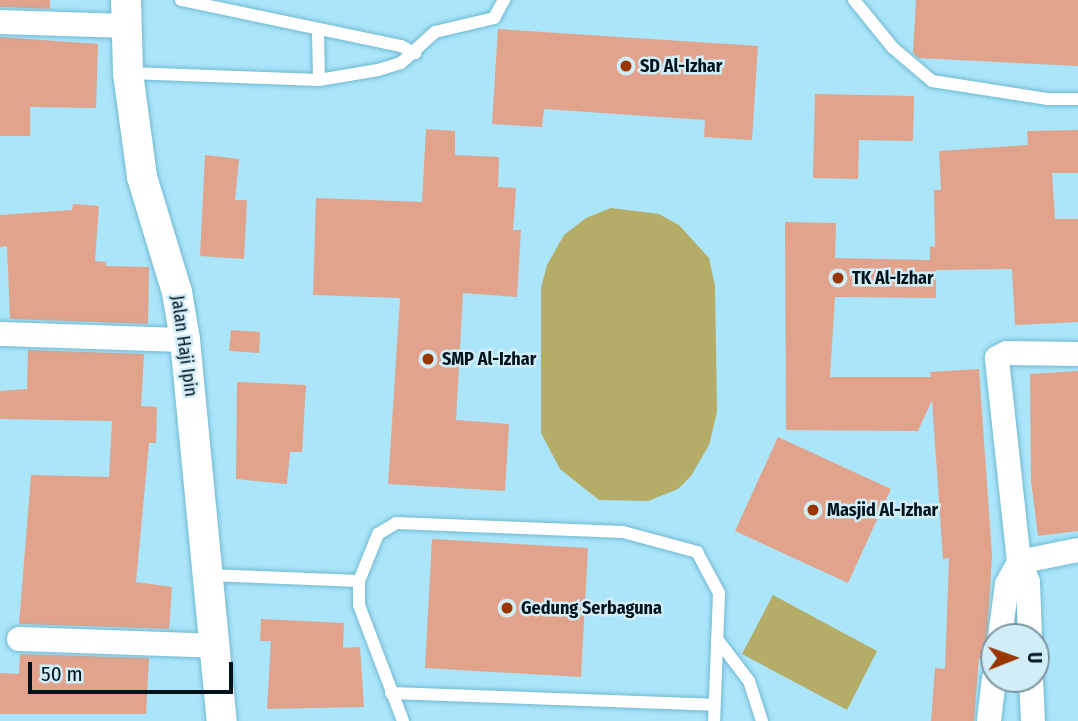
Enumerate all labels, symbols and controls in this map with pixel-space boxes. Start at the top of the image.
place label: SD Al-Izhar [640,55,722,77]
marker: SD Al-Izhar [618,58,634,74]
place label: TK Al-Izhar [852,267,934,289]
marker: TK Al-Izhar [830,270,846,286]
street label: Jalan Haji Ipin [166,294,202,398]
place label: SMP Al-Izhar [442,348,536,370]
marker: SMP Al-Izhar [420,351,436,367]
place label: Masjid Al-Izhar [827,499,938,521]
marker: Masjid Al-Izhar [805,502,821,518]
place label: Gedung Serbaguna [521,597,662,619]
marker: Gedung Serbaguna [499,600,515,616]
north arrow [980,623,1050,693]
scale bar [32,648,236,692]
text: U [1023,652,1046,663]
text: 50 m [41,661,83,687]

